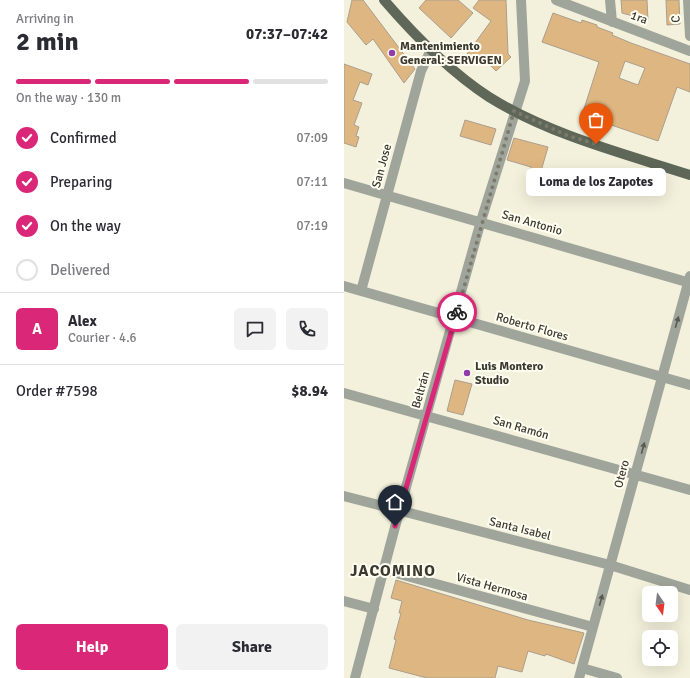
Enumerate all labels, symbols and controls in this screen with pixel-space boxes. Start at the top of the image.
street label: 1ra [628,8,650,28]
text: Arriving in [16,11,74,27]
street label: C [668,15,684,23]
text: 07:37–07:42 [246,25,328,43]
text: 2 min [16,26,79,58]
place label: Mantenimiento General: SERVIGEN [400,39,502,68]
marker: Mantenimiento General: SERVIGEN [387,48,397,58]
text: On the way · 130 m [16,90,121,106]
pin [579,103,613,144]
icon: bag [585,109,607,131]
icon: check [16,127,38,149]
text: Confirmed [50,129,117,147]
text: 07:09 [296,130,328,146]
street label: San Jose [369,142,395,190]
callout: Loma de los Zapotes [526,168,666,196]
icon: check [16,171,38,193]
text: Preparing [50,173,113,191]
text: 07:11 [296,174,328,190]
text: Loma de los Zapotes [539,174,653,190]
street label: San Antonio [500,207,564,239]
icon: check [16,215,38,237]
text: On the way [50,217,121,235]
text: 07:19 [296,218,328,234]
text: Delivered [50,261,110,279]
courier [437,292,477,332]
icon: bike [446,301,468,323]
button: chat [234,308,276,350]
button: phone [286,308,328,350]
street label: Roberto Flores [494,310,570,344]
text: Alex [68,312,97,330]
one-way arrow [674,316,680,328]
text: A [32,320,42,338]
text: Courier · 4.6 [68,330,137,346]
place label: Luis Montero Studio [475,359,543,388]
marker: Luis Montero Studio [462,368,472,378]
street label: Beltrán [409,370,433,410]
text: Order #7598 [16,382,98,400]
text: $8.94 [291,382,328,400]
street label: San Ramón [491,413,551,443]
one-way arrow [640,441,646,454]
street label: Otero [611,458,633,490]
pin [378,485,412,526]
icon: home [384,491,406,513]
street label: Santa Isabel [488,514,553,544]
district label: JACOMINO [350,561,436,581]
street label: Vista Hermosa [454,570,530,604]
north arrow [642,586,678,622]
map controls [642,586,678,666]
one-way arrow [598,594,604,606]
button: Help [16,624,168,670]
button: Share [176,624,328,670]
button: locate [642,630,678,666]

